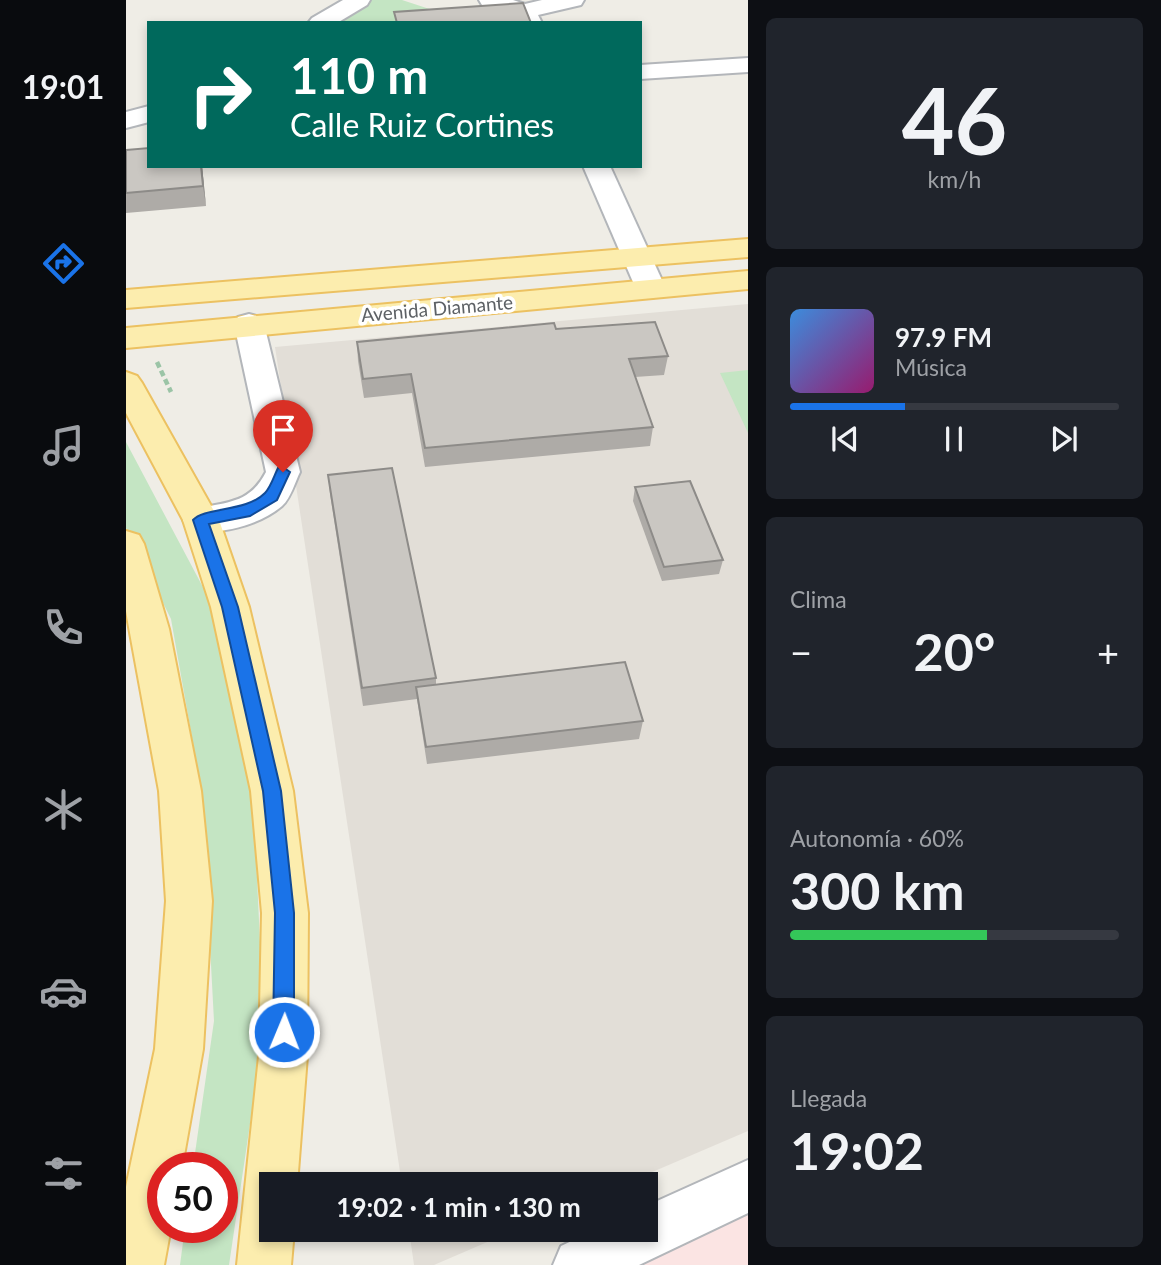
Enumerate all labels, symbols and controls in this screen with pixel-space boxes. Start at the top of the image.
text: 110 m [290,46,428,104]
icon: right [175,49,266,140]
text: 46 [902,65,1007,174]
text: 19:01 [22,67,104,106]
text: Calle Ruiz Cortines [290,105,554,144]
text: km/h [928,165,981,193]
icon: directions [39,239,88,288]
street label: Avenida Diamante [360,290,514,326]
text: 97.9 FM [895,321,992,353]
text: Música [895,353,967,381]
pin [253,400,313,472]
icon: arrive [264,411,302,449]
icon: previous [826,420,864,458]
icon: pause [935,420,973,458]
icon: next [1045,420,1083,458]
icon: music [39,421,88,470]
text: Clima [790,585,847,613]
icon: phone [39,603,88,652]
text: 20° [914,620,995,682]
text: − [790,629,812,675]
text: + [1097,629,1119,675]
icon: climate [39,785,88,834]
text: Autonomía · 60% [790,824,964,852]
text: 300 km [790,859,964,921]
icon: car [39,967,88,1016]
position arrow [247,995,321,1069]
text: Llegada [790,1084,867,1112]
text: 19:02 [790,1119,924,1181]
icon: filters [39,1149,88,1198]
speed limit sign: 50 [147,1152,238,1243]
text: 19:02 · 1 min · 130 m [336,1191,581,1223]

